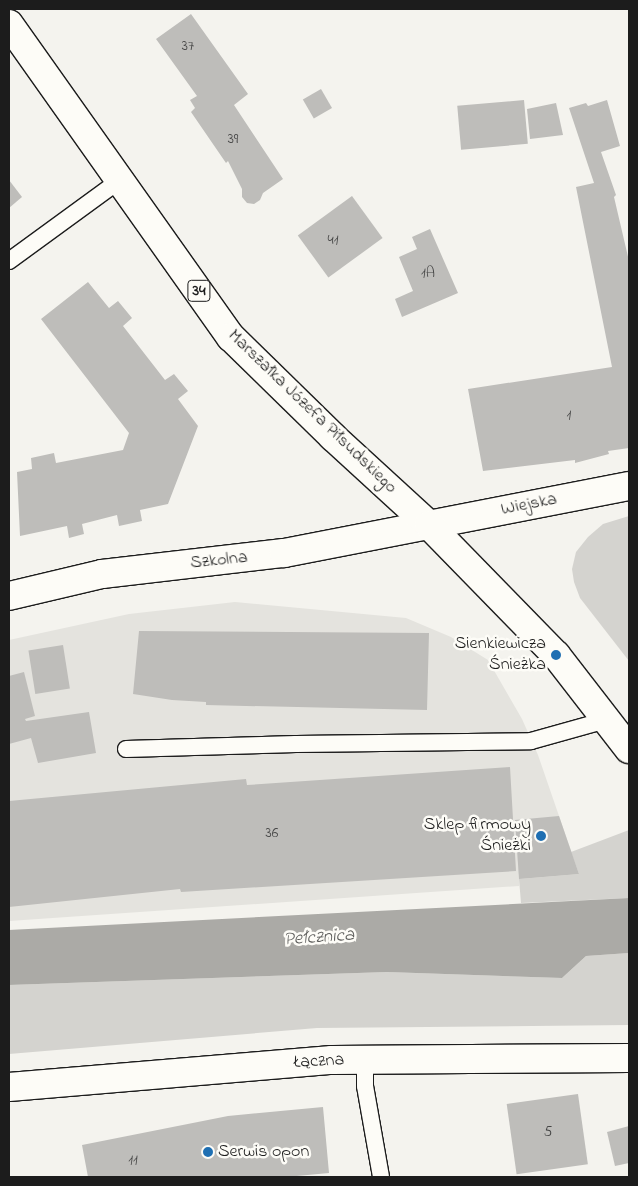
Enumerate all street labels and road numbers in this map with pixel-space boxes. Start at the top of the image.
road number: 34 [186,278,212,304]
street label: Marszałka Józefa Piłsudskiego [223,325,401,499]
street label: Wiejska [499,489,559,521]
street label: Szkolna [189,547,249,575]
street label: Łączna [293,1050,345,1074]

